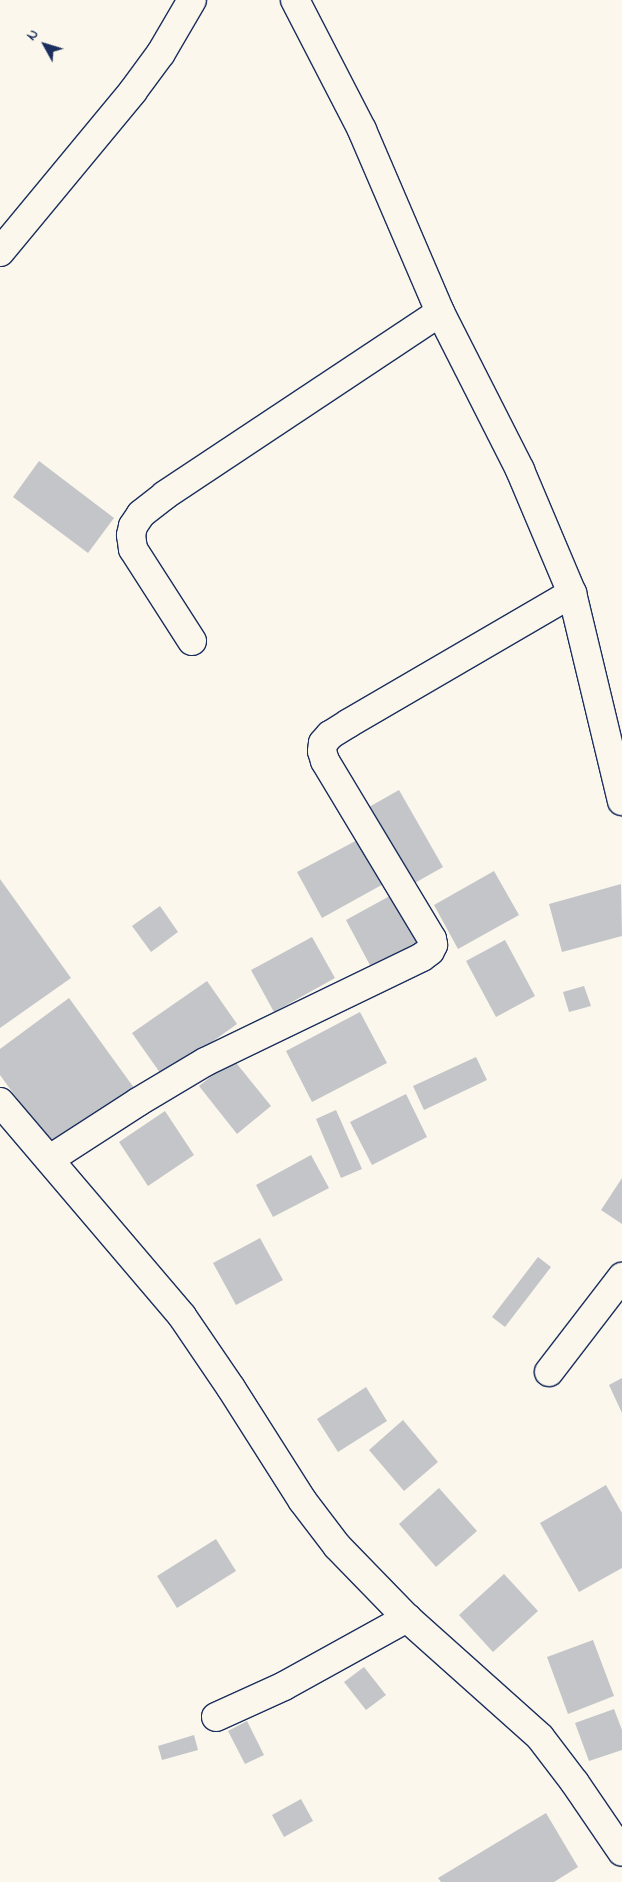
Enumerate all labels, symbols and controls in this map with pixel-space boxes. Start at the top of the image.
north arrow [20,20,70,70]
text: N [22,25,44,46]

